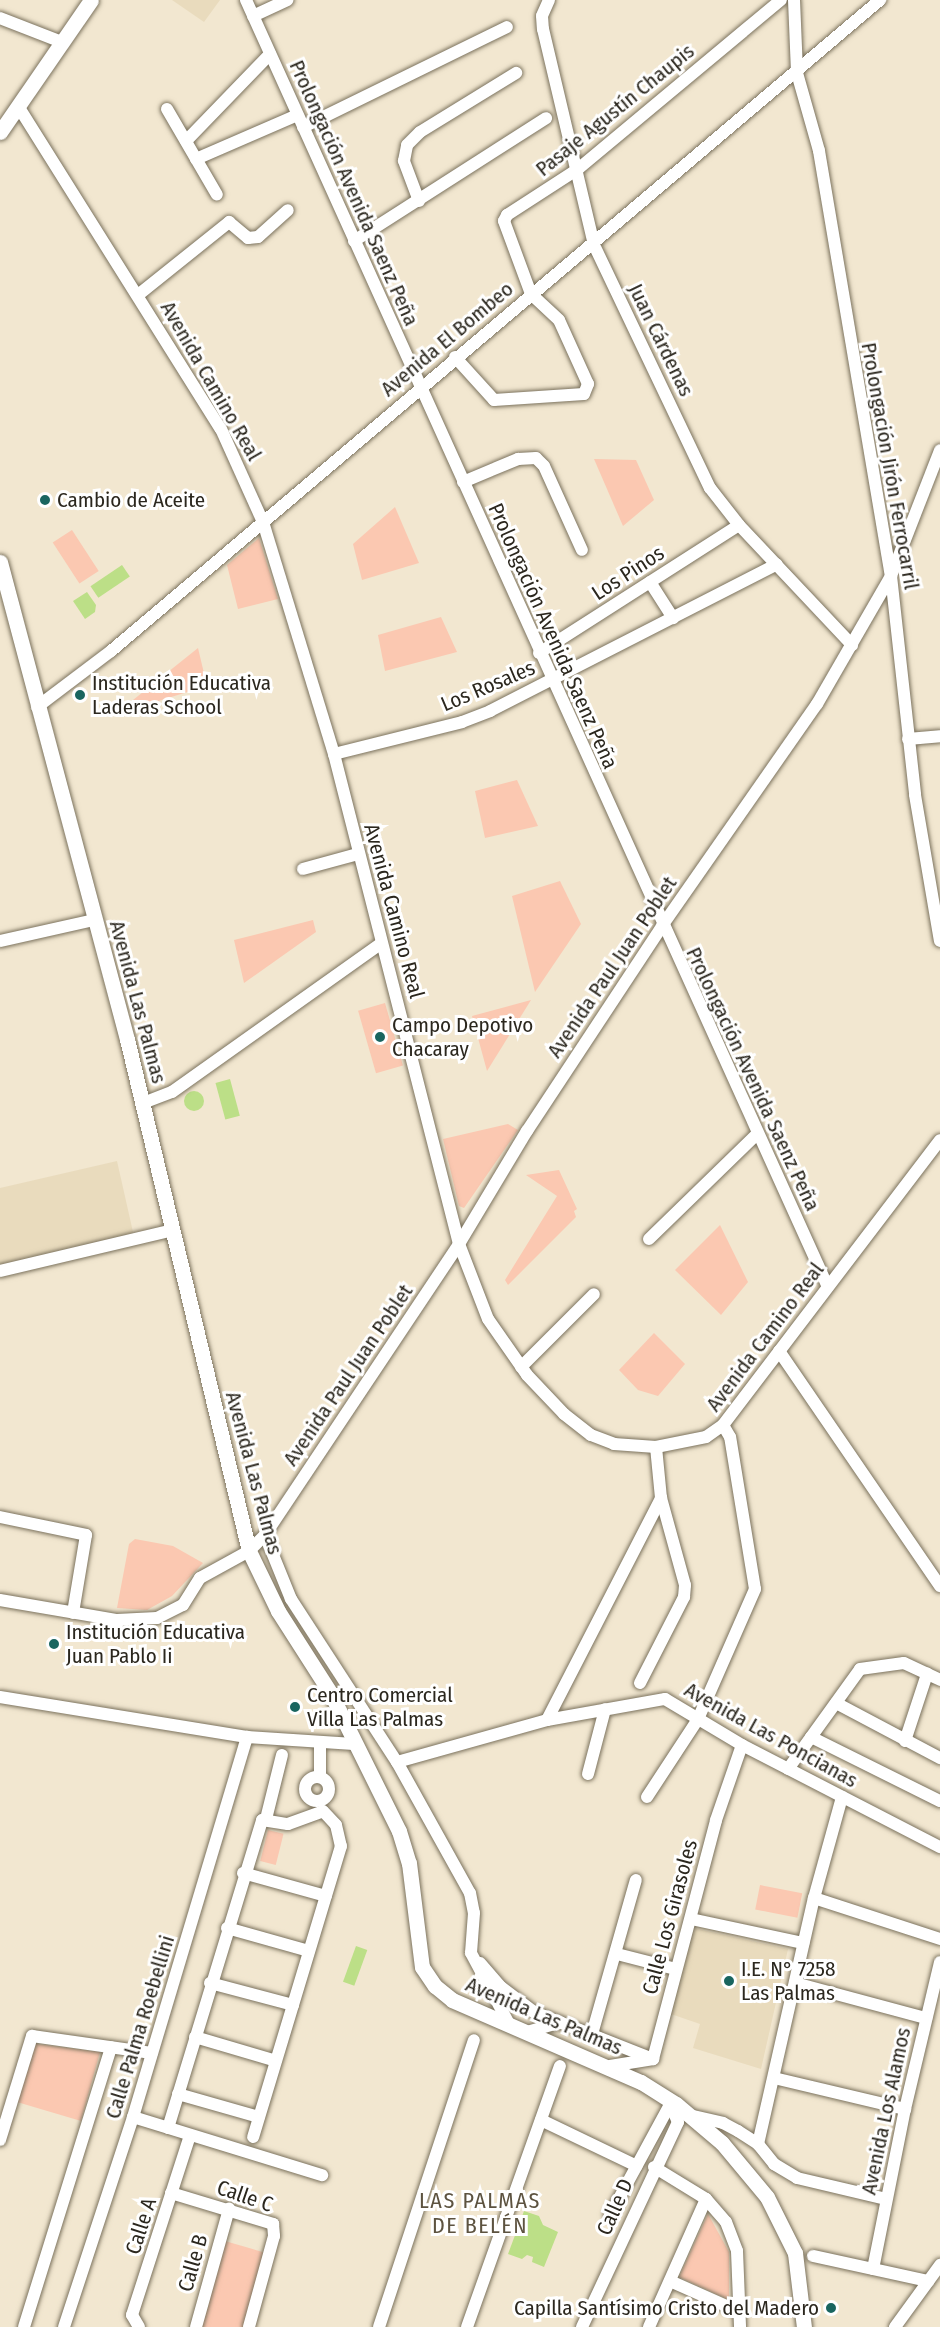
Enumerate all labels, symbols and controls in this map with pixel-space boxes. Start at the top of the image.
street label: Pasaje Agustín Chaupis [531,38,699,182]
street label: Prolongación Avenida Saenz Peña [284,56,424,330]
street label: Avenida El Bombeo [376,276,518,402]
street label: Juan Cárdenas [623,280,699,400]
street label: Avenida Camino Real [155,297,267,465]
street label: Prolongación Jirón Ferrocarril [856,341,924,591]
place label: Cambio de Aceite [57,487,205,513]
marker: Cambio de Aceite [38,493,52,507]
street label: Prolongación Avenida Saenz Peña [483,499,623,773]
street label: Los Pinos [587,540,669,606]
street label: Los Rosales [437,655,539,717]
place label: Institución Educativa Laderas School [92,670,271,720]
marker: Institución Educativa Laderas School [73,688,87,702]
street label: Avenida Camino Real [359,821,429,1001]
street label: Avenida Paul Juan Poblet [542,871,682,1063]
street label: Avenida Las Palmas [104,918,172,1086]
street label: Prolongación Avenida Saenz Peña [681,943,825,1215]
place label: Campo Depotivo Chacaray [392,1012,533,1062]
marker: Campo Depotivo Chacaray [373,1030,387,1044]
street label: Avenida Camino Real [701,1258,829,1416]
street label: Avenida Paul Juan Poblet [278,1279,418,1471]
street label: Avenida Las Palmas [220,1389,288,1557]
place label: Institución Educativa Juan Pablo Ii [66,1619,245,1669]
marker: Institución Educativa Juan Pablo Ii [47,1637,61,1651]
street label: Avenida Las Poncianas [680,1677,862,1793]
place label: Centro Comercial Villa Las Palmas [307,1682,453,1732]
marker: Centro Comercial Villa Las Palmas [288,1700,302,1714]
street label: Calle Los Girasoles [637,1837,703,1997]
street label: Calle Palma Roebellini [100,1932,180,2122]
place label: I.E. N° 7258 Las Palmas [741,1956,835,2006]
street label: Avenida Las Palmas [462,1972,626,2060]
marker: I.E. N° 7258 Las Palmas [722,1974,736,1988]
street label: Avenida Los Alamos [856,2025,916,2197]
street label: Calle C [214,2175,276,2217]
street label: Calle D [591,2175,639,2239]
district label: LAS PALMAS DE BELÉN [419,2187,541,2238]
street label: Calle A [120,2195,162,2257]
street label: Calle B [173,2231,213,2295]
place label: Capilla Santísimo Cristo del Madero [514,2295,819,2321]
marker: Capilla Santísimo Cristo del Madero [824,2301,838,2315]

